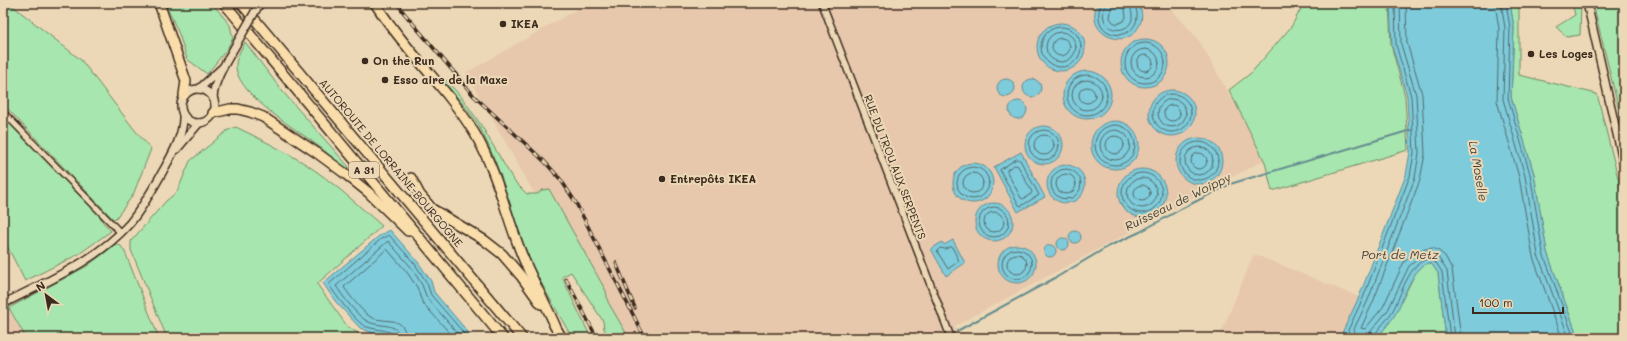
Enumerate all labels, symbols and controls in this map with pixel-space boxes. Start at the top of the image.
place label: IKEA [511,16,539,31]
marker: IKEA [498,19,508,29]
place label: Les Loges [1539,46,1594,61]
marker: Les Loges [1526,49,1536,59]
place label: On the Run [373,53,434,68]
marker: On the Run [360,56,370,66]
place label: Esso aire de la Maxe [393,72,508,87]
street label: AUTOROUTE DE LORRAINE-BOURGOGNE [316,75,466,250]
marker: Esso aire de la Maxe [380,75,390,85]
street label: RUE DU TROU AUX SERPENTS [861,92,930,241]
water label: La Moselle [1466,139,1492,202]
road number: A 31 [349,162,379,178]
water label: Ruisseau de Woippy [1122,168,1234,234]
place label: Entrepôts IKEA [670,171,756,186]
marker: Entrepôts IKEA [657,174,667,184]
water label: Port de Metz [1361,246,1439,262]
north arrow [26,275,66,315]
text: N [33,278,48,295]
scale bar [1473,289,1563,315]
text: 100 m [1479,294,1513,310]

